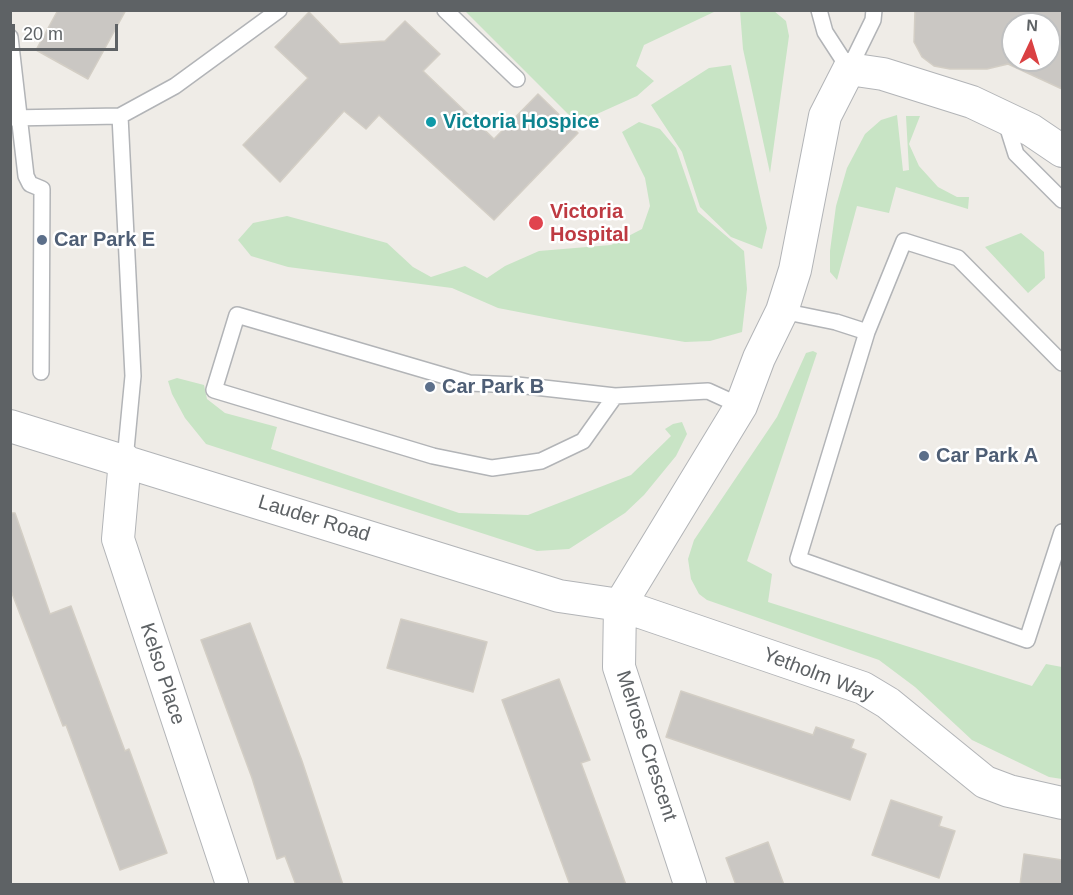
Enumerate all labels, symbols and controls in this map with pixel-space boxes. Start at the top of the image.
scale bar [15,12,122,50]
north arrow [1001,12,1061,72]
text: N [1026,17,1039,34]
text: 20 m [23,24,63,44]
place label: Victoria Hospice [443,110,599,134]
marker: Victoria Hospice [424,115,438,129]
place label: Victoria Hospital [550,200,629,247]
marker: Victoria Hospital [527,214,545,232]
place label: Car Park E [54,228,155,252]
marker: Car Park E [35,233,49,247]
place label: Car Park B [442,375,544,399]
marker: Car Park B [423,380,437,394]
place label: Car Park A [936,444,1038,468]
marker: Car Park A [917,449,931,463]
street label: Lauder Road [255,491,373,547]
street label: Kelso Place [134,620,190,728]
street label: Yetholm Way [759,643,877,707]
street label: Melrose Crescent [610,668,682,824]

